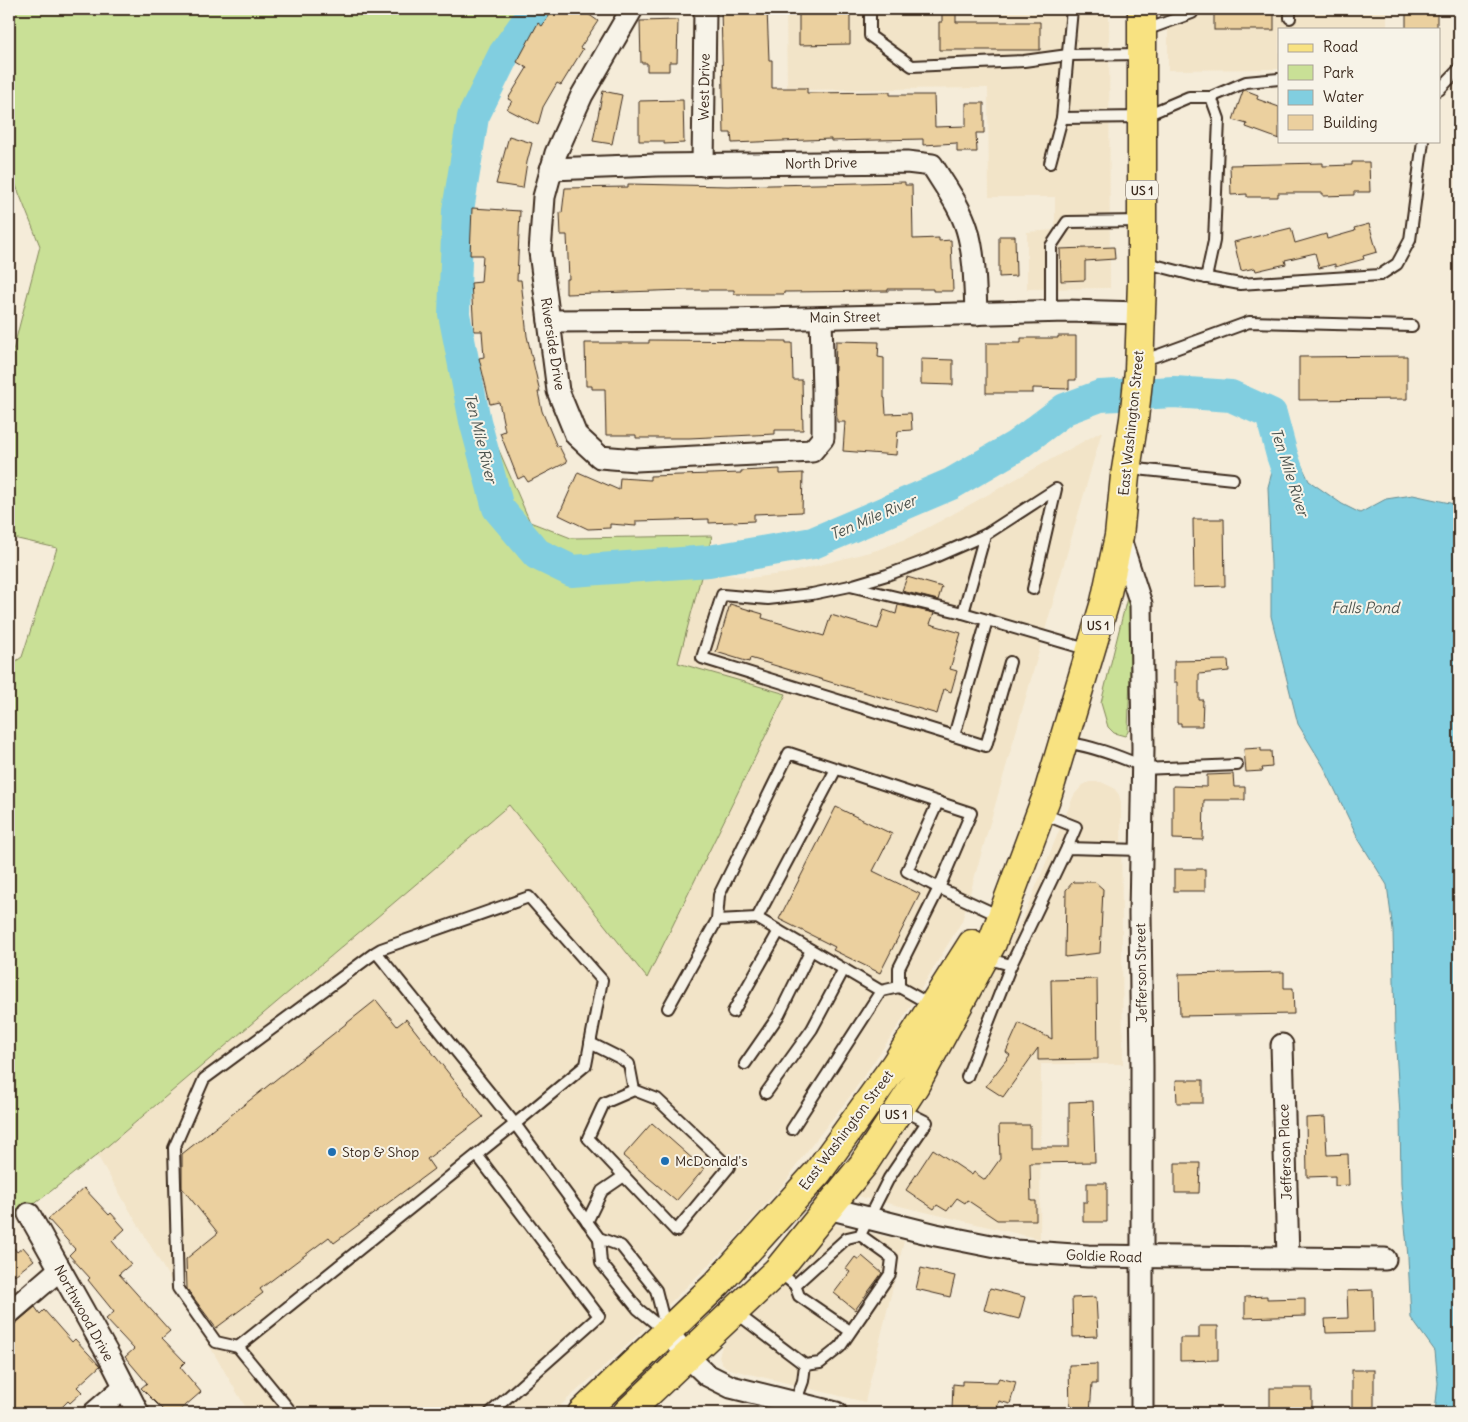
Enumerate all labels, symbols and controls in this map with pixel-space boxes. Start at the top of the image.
legend [1278,28,1440,142]
text: Road [1323,37,1358,56]
street label: West Drive [694,53,714,121]
text: Park [1323,63,1354,82]
text: Water [1323,87,1364,106]
text: Building [1323,113,1378,132]
street label: North Drive [785,153,857,173]
road number: US 1 [1126,180,1158,200]
street label: Riverside Drive [537,296,569,392]
street label: Main Street [809,307,881,327]
street label: East Washington Street [1114,349,1148,496]
water label: Ten Mile River [461,391,502,487]
water label: Ten Mile River [1267,425,1314,520]
water label: Ten Mile River [827,490,921,544]
water label: Falls Pond [1331,598,1401,617]
road number: US 1 [1082,616,1114,634]
street label: Jefferson Street [1131,923,1151,1023]
street label: East Washington Street [795,1066,897,1194]
road number: US 1 [880,1104,912,1124]
street label: Jefferson Place [1274,1104,1296,1200]
place label: Stop & Shop [342,1143,419,1161]
marker: Stop & Shop [326,1146,338,1158]
place label: McDonald's [675,1152,748,1170]
marker: McDonald's [659,1155,671,1167]
street label: Goldie Road [1066,1246,1142,1266]
street label: Northwood Drive [50,1262,118,1364]

